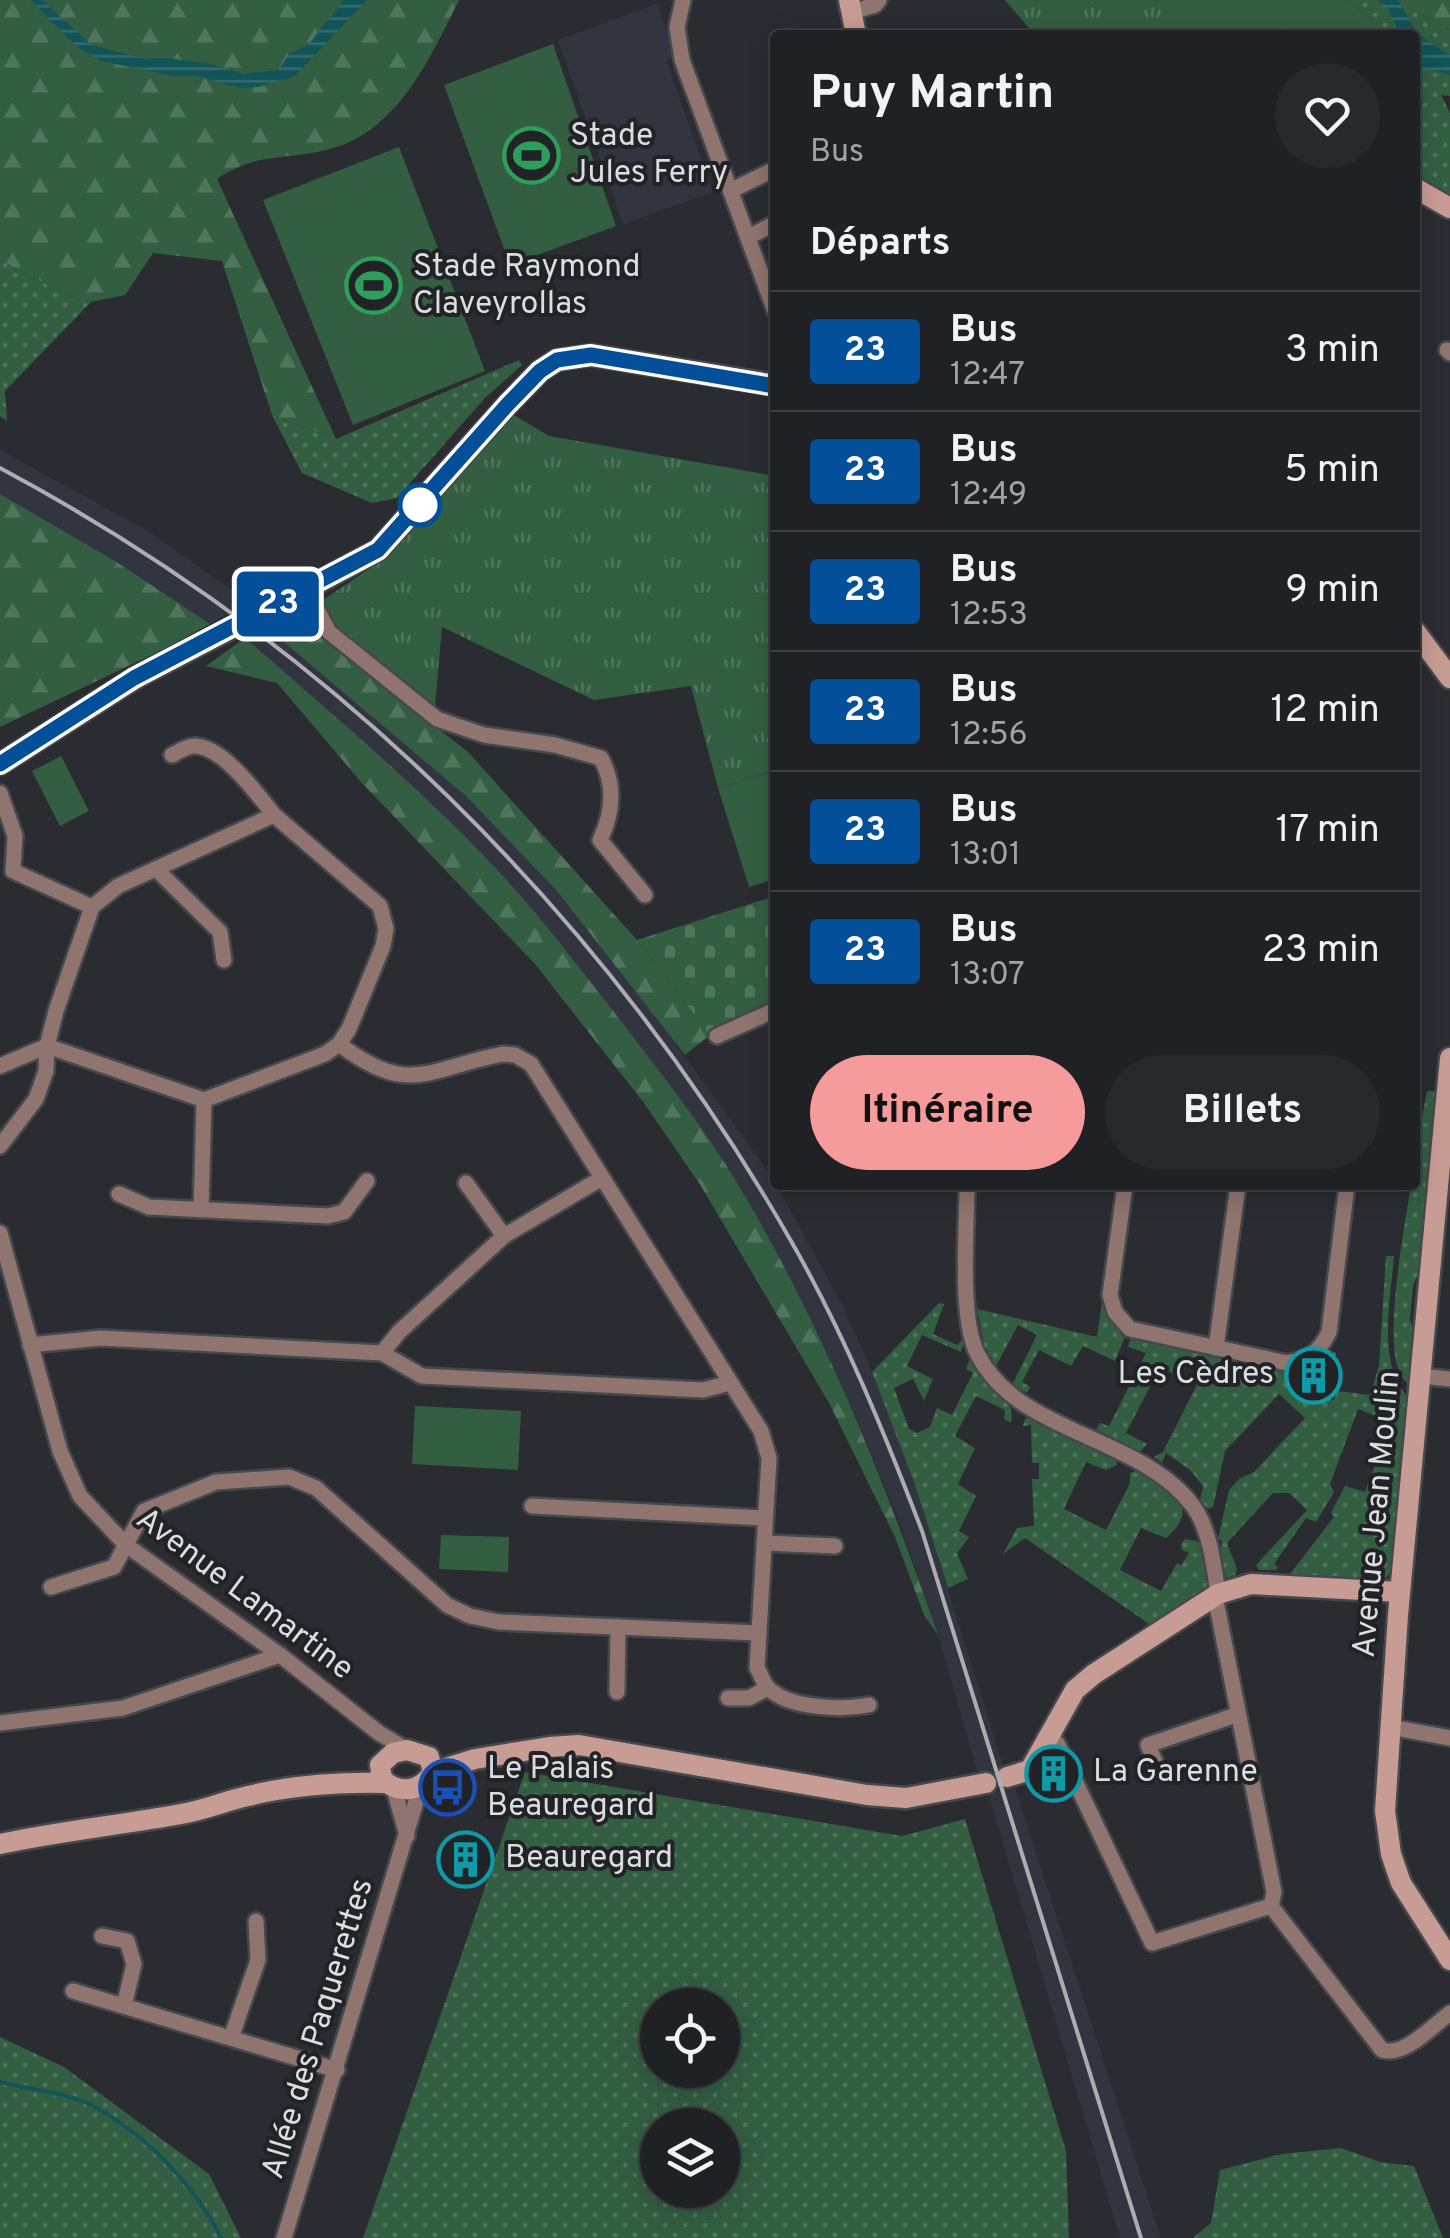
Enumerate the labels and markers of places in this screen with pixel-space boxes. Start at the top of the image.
place label: Stade Jules Ferry [570,117,728,194]
sports icon: Stade Jules Ferry [501,125,561,185]
place label: Stade Raymond Claveyrollas [413,248,640,325]
sports icon: Stade Raymond Claveyrollas [344,256,404,316]
unlabelled marker [399,484,441,526]
building icon: Les Cèdres [1283,1345,1343,1405]
place label: Les Cèdres [1118,1355,1274,1395]
building icon: La Garenne [1024,1743,1084,1803]
place label: Le Palais Beauregard [487,1750,655,1827]
place label: La Garenne [1093,1753,1258,1793]
bus stop icon: Le Palais Beauregard [418,1758,478,1818]
building icon: Beauregard [436,1829,496,1889]
place label: Beauregard [505,1839,673,1879]

